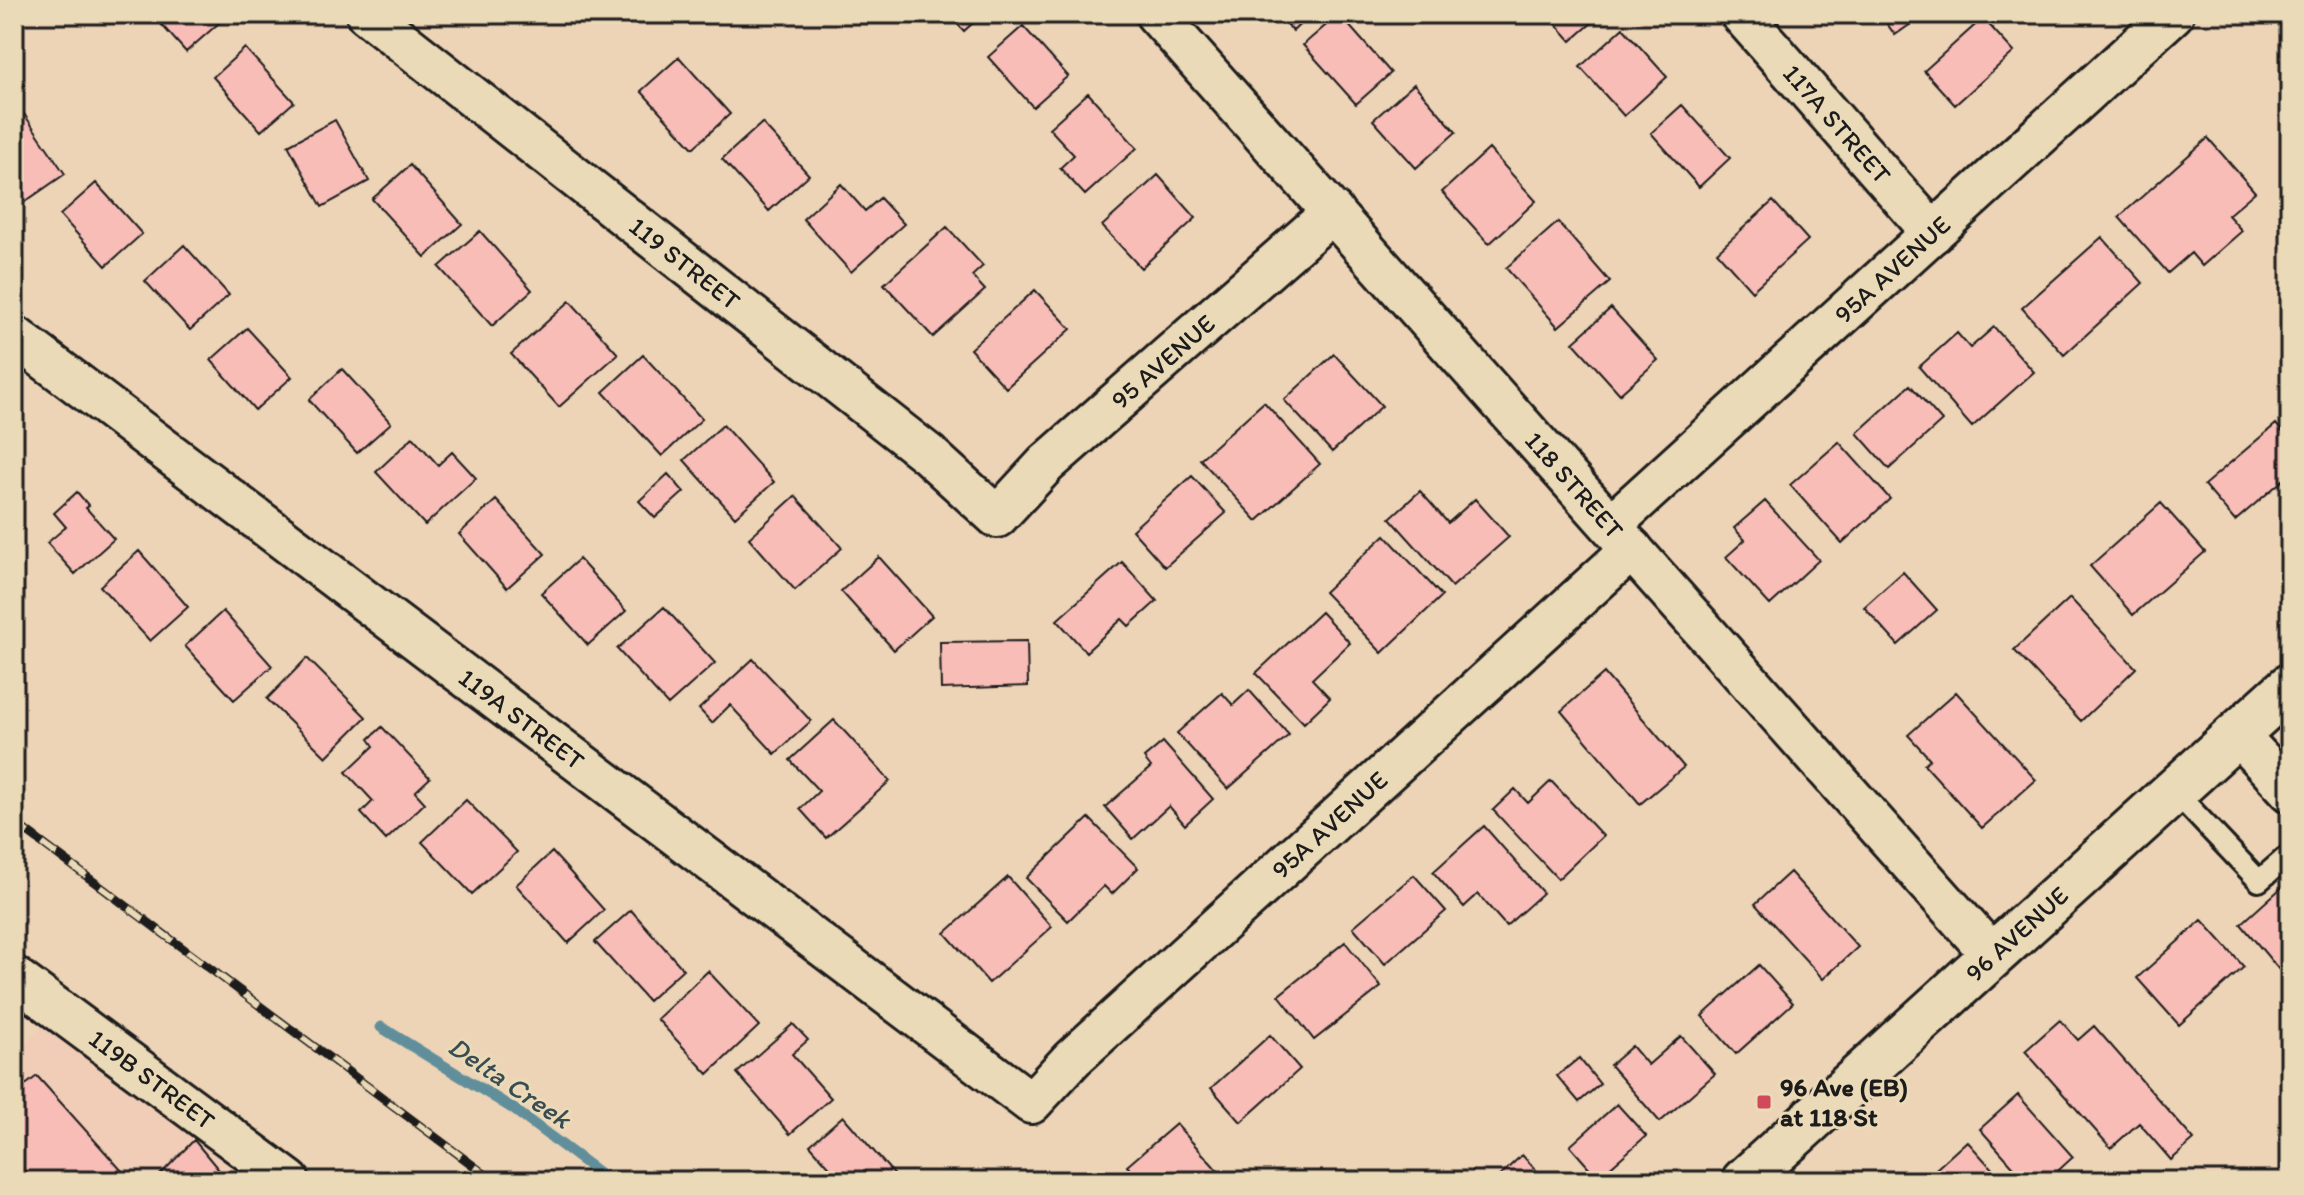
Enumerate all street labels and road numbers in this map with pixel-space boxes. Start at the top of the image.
street label: 117A STREET [1776,57,1898,190]
street label: 95A AVENUE [1828,209,1957,330]
street label: 119 STREET [623,210,747,317]
street label: 95 AVENUE [1104,307,1221,416]
street label: 118 STREET [1518,425,1631,546]
street label: 119A STREET [453,661,591,777]
street label: 95A AVENUE [1265,764,1394,885]
street label: 96 AVENUE [1958,879,2075,989]
street label: 119B STREET [83,1022,222,1137]

